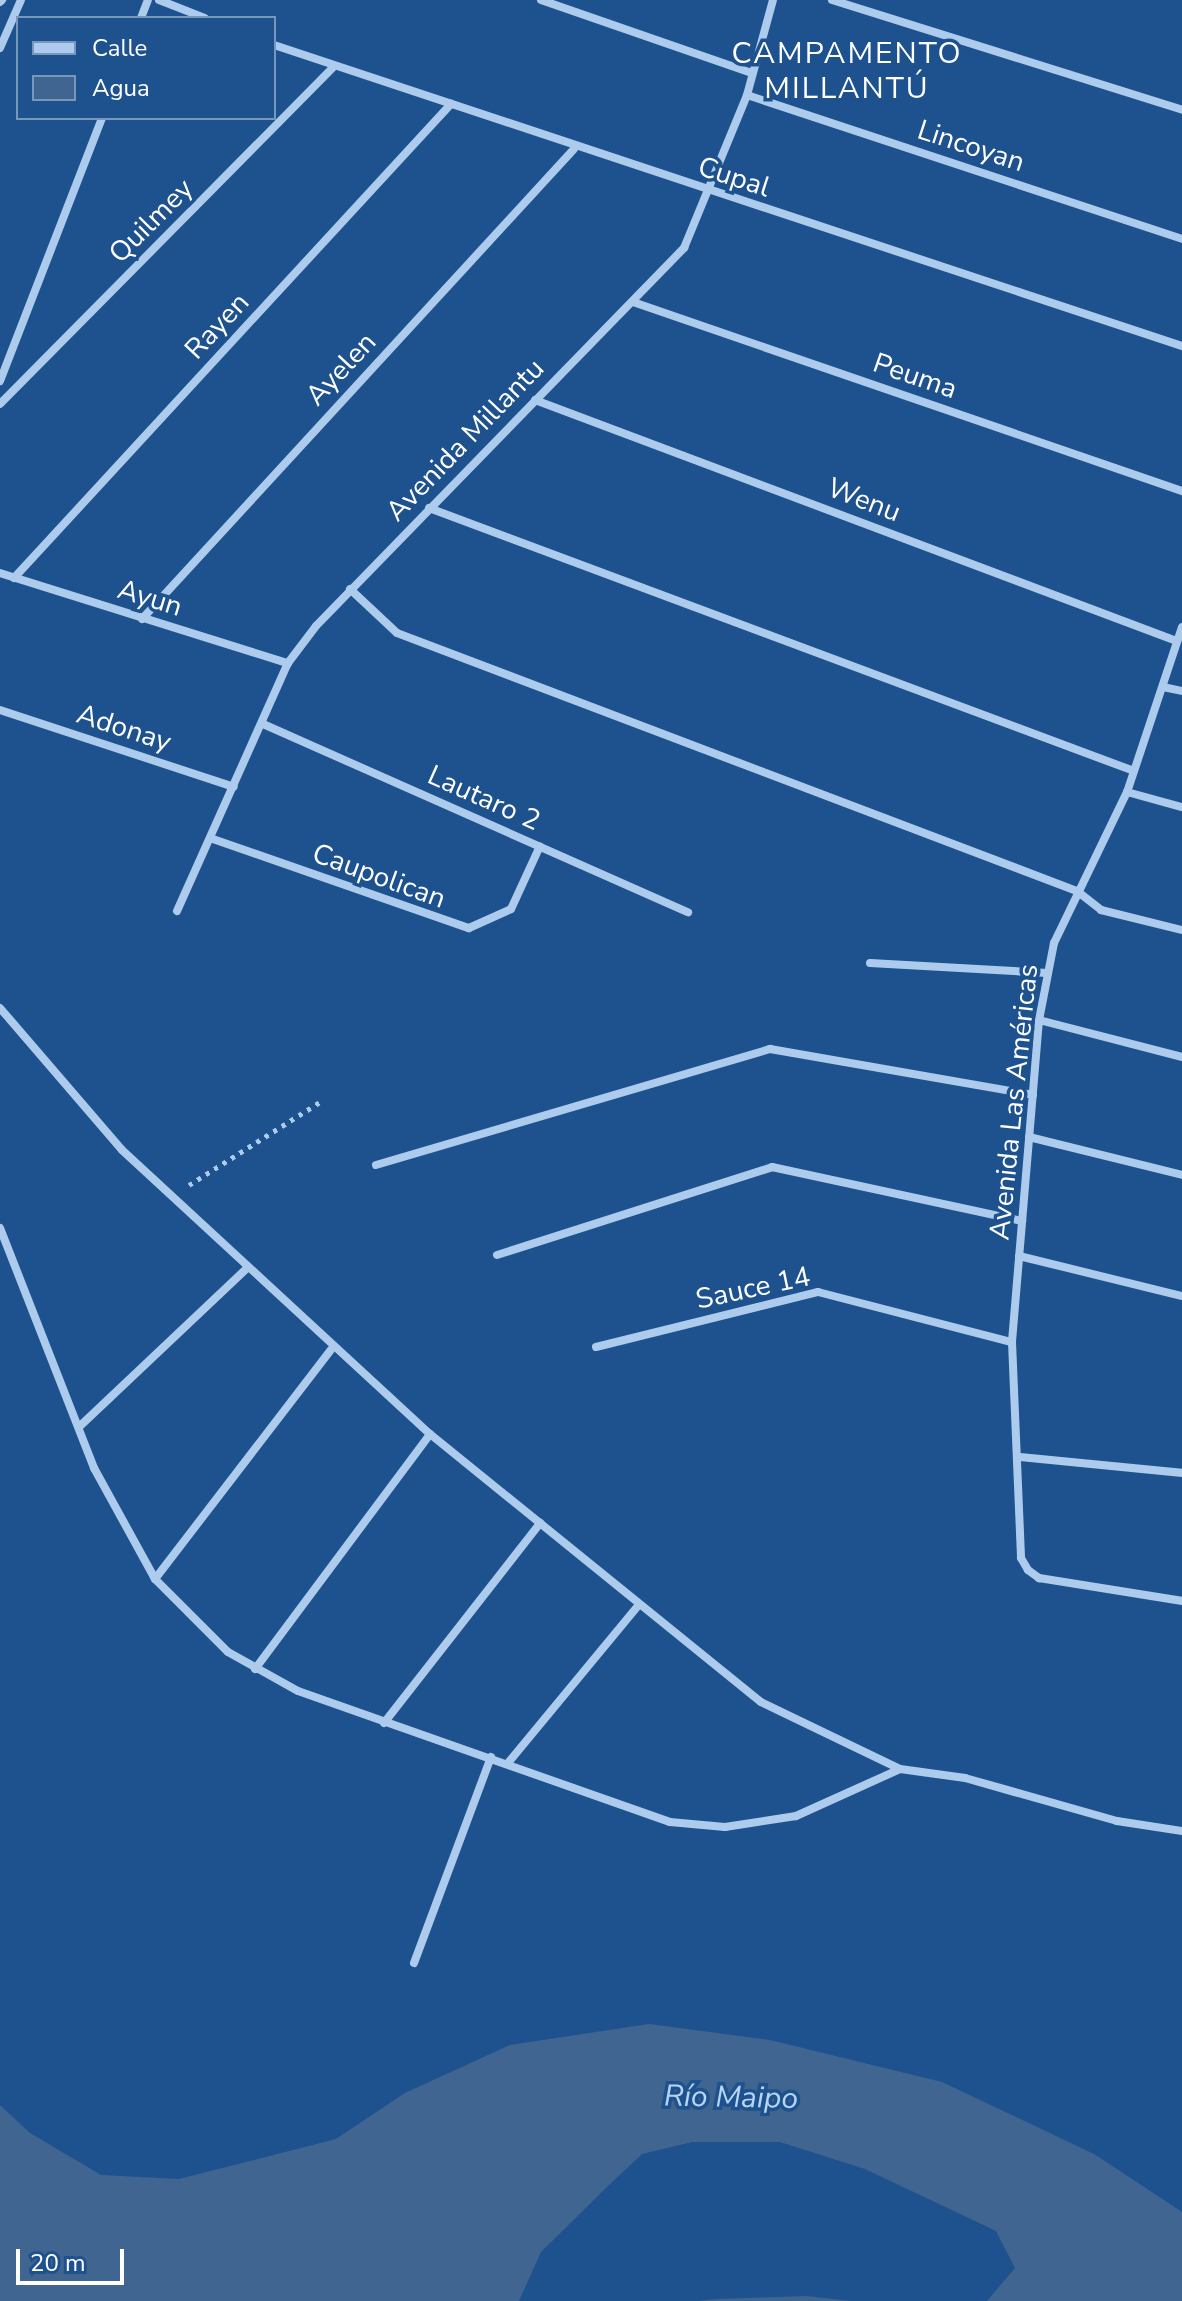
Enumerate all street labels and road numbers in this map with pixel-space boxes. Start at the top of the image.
street label: Lincoyan [913,113,1029,179]
street label: Cupal [694,150,774,204]
street label: Quilmey [102,172,200,270]
street label: Rayen [178,286,256,366]
street label: Ayelen [299,325,383,413]
street label: Peuma [869,346,961,406]
street label: Avenida Millantu [379,352,551,528]
street label: Wenu [823,471,905,529]
street label: Ayun [114,572,186,624]
street label: Adonay [73,697,175,759]
street label: Lautaro 2 [422,758,546,838]
street label: Caupolican [308,836,450,916]
street label: Avenida Las Américas [983,962,1045,1242]
street label: Sauce 14 [693,1259,813,1317]

